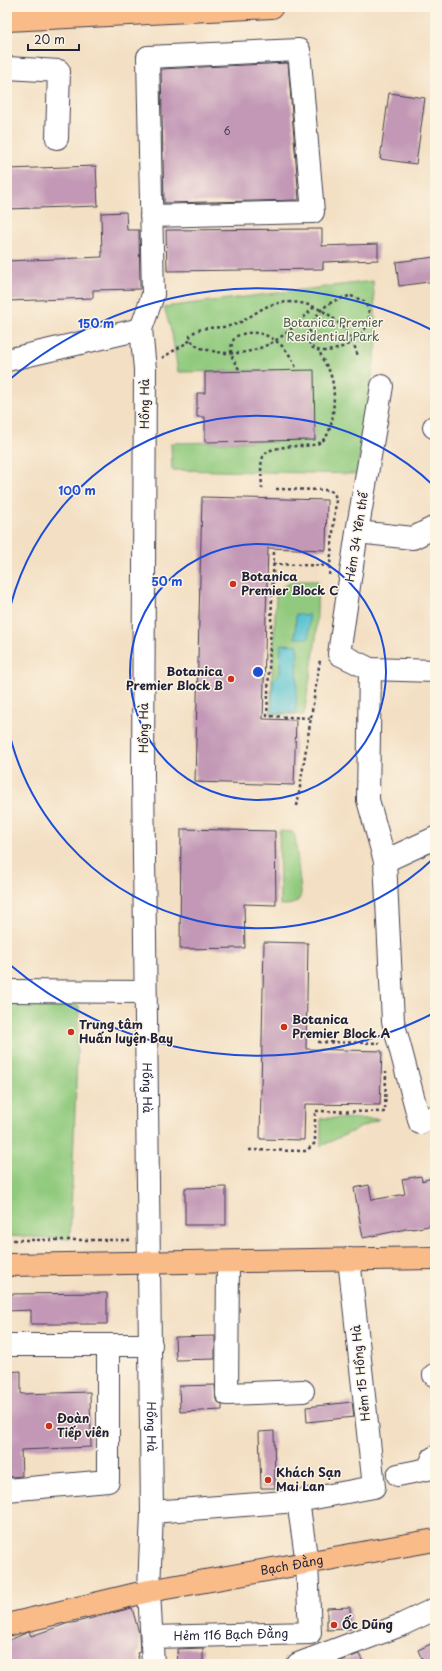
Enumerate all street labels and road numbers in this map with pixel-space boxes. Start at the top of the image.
street label: Hồng Hà [135,378,153,429]
street label: Hẻm 34 Yên thế [340,490,372,583]
street label: Hồng Hà [134,702,152,753]
street label: Hồng Hà [139,1062,157,1114]
street label: Hẻm 15 Hồng Hà [346,1324,374,1422]
street label: Hồng Hà [143,1401,161,1453]
street label: Bạch Đằng [259,1550,325,1579]
street label: Hẻm 116 Bạch Đằng [173,1624,289,1644]

